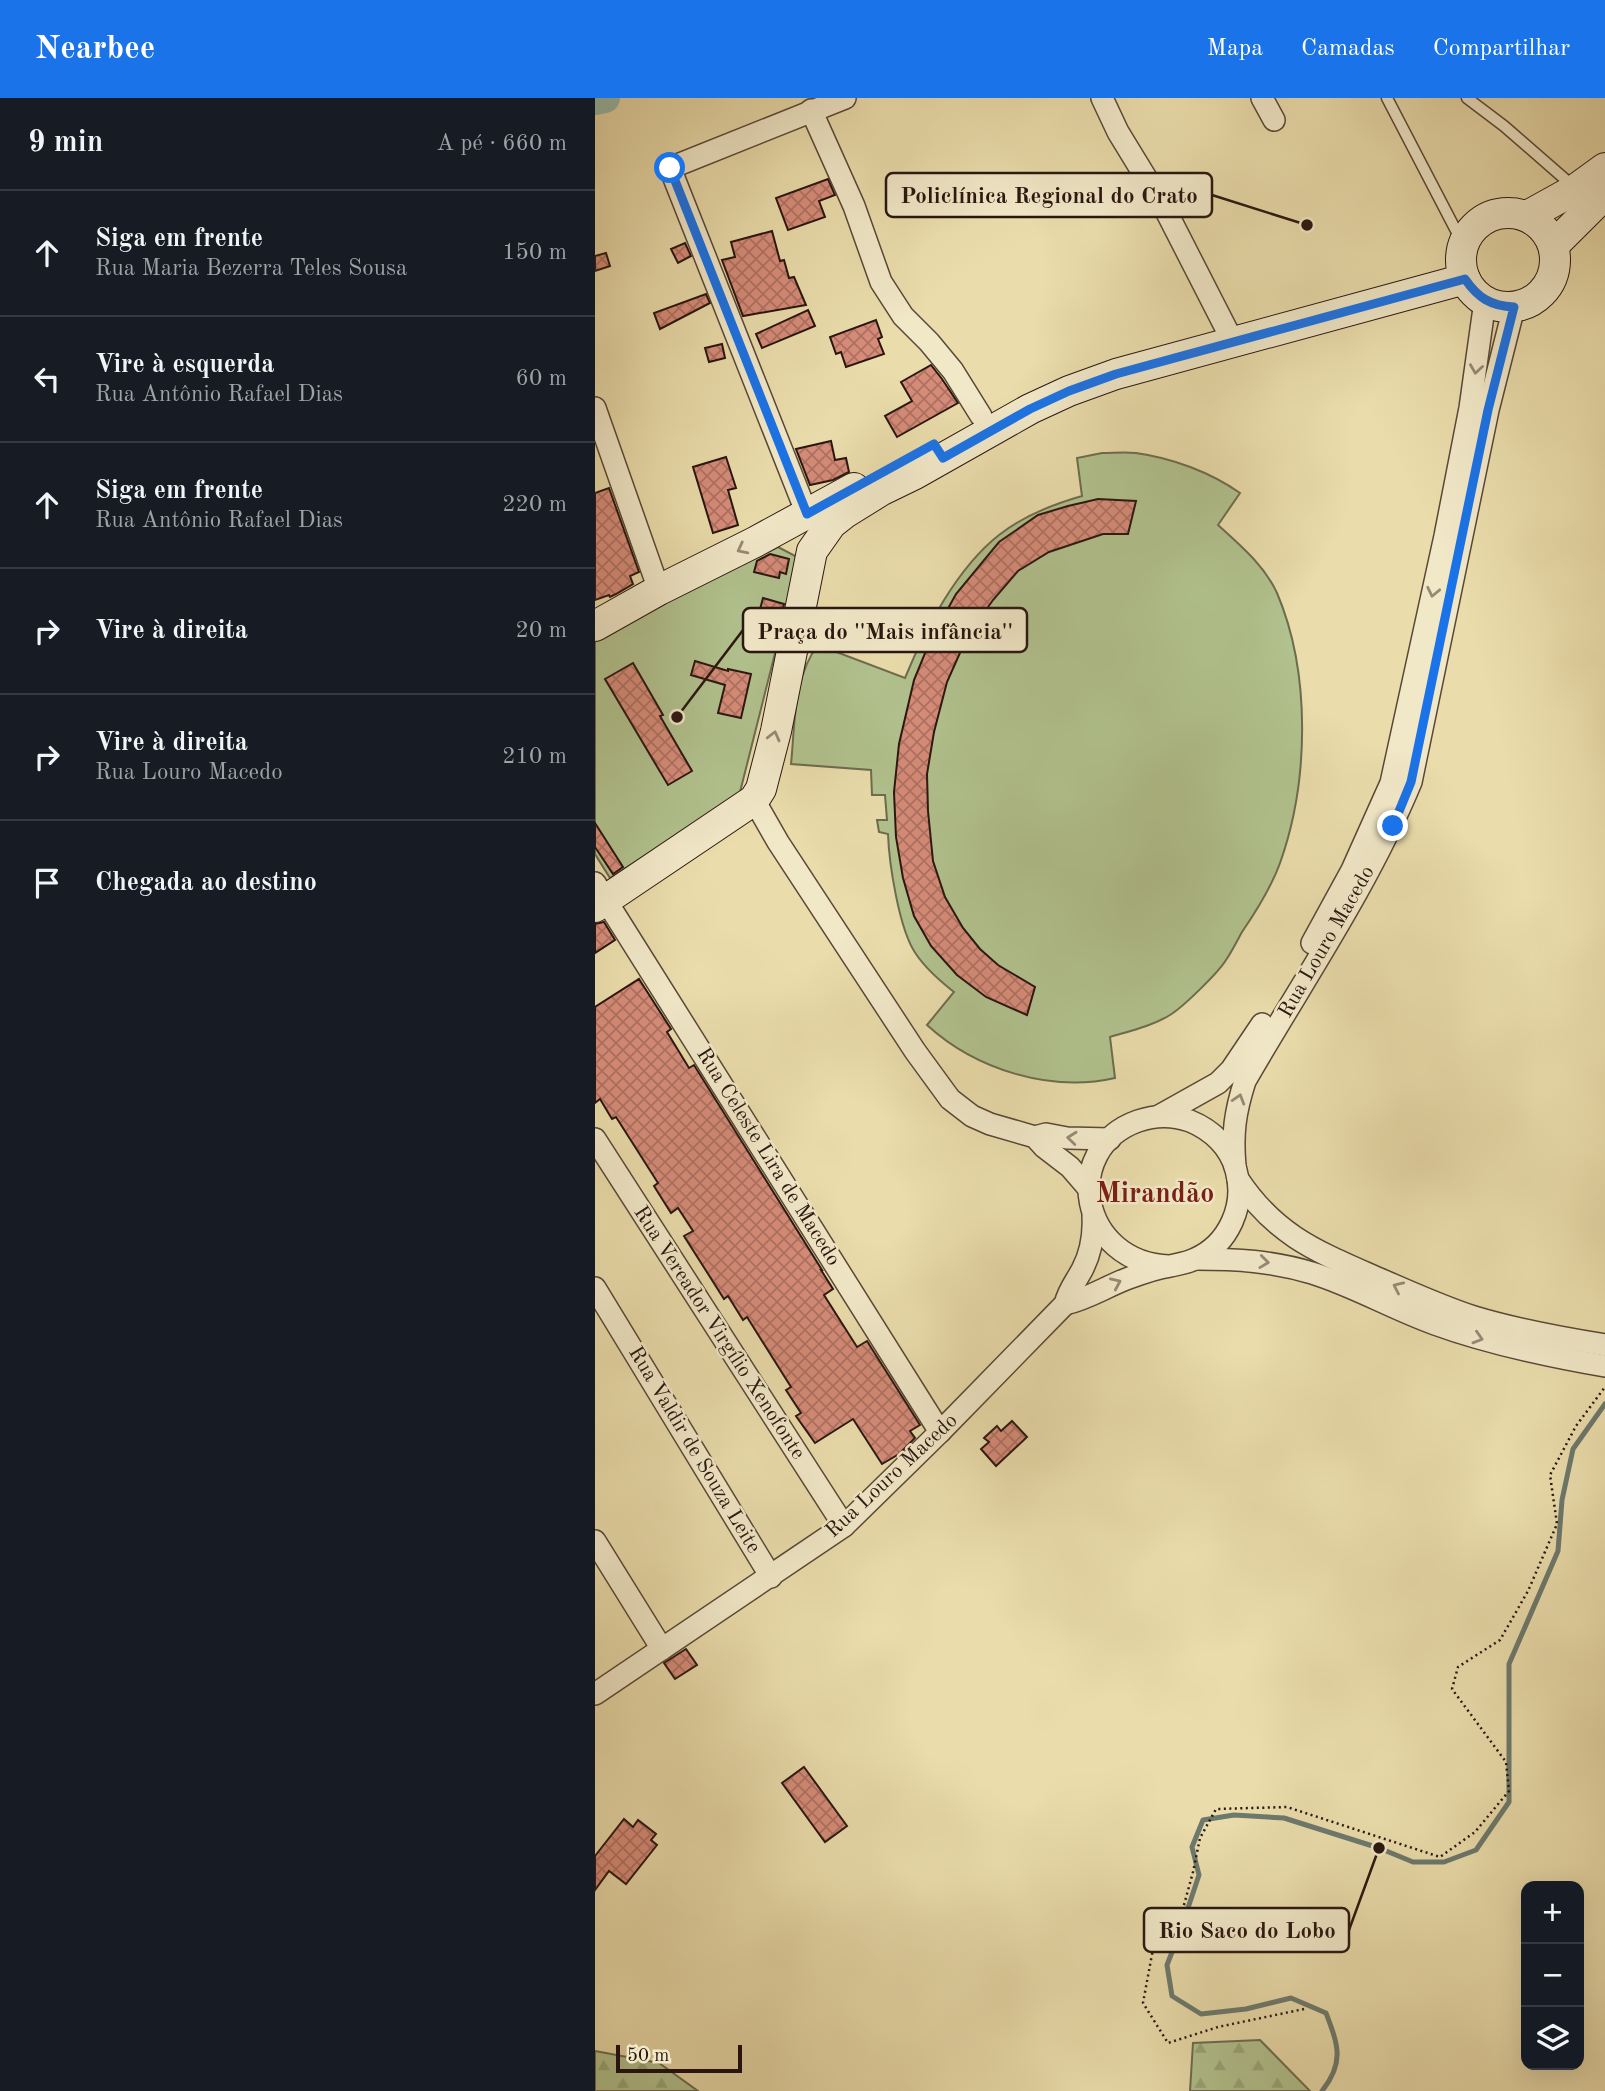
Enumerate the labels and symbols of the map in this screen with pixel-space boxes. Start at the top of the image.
route start [654,152,685,183]
callout: Policlínica Regional do Crato [886,173,1212,217]
text: Policlínica Regional do Crato [900,185,1198,208]
one-way arrow [1469,363,1484,375]
one-way arrow [737,540,749,554]
one-way arrow [1427,586,1441,598]
callout: Praça do ''Mais infância'' [743,608,1027,652]
text: Praça do ''Mais infância'' [757,621,1013,644]
one-way arrow [766,730,780,742]
route end [1377,810,1408,841]
street label: Rua Louro Macedo [1275,863,1379,1021]
street label: Rua Celeste Lira de Macedo [692,1044,844,1270]
one-way arrow [1231,1093,1246,1105]
one-way arrow [1067,1131,1078,1146]
district label: Mirandão [1096,1181,1214,1209]
street label: Rua Vereador Virgílio Xenofonte [629,1203,809,1463]
one-way arrow [1258,1255,1270,1270]
one-way arrow [1109,1277,1122,1291]
one-way arrow [1393,1282,1406,1296]
one-way arrow [1471,1330,1483,1345]
street label: Rua Valdir de Souza Leite [624,1343,764,1557]
street label: Rua Louro Macedo [822,1410,962,1542]
callout: Rio Saco do Lobo [1144,1908,1349,1952]
text: Rio Saco do Lobo [1158,1920,1336,1943]
scale bar [616,2042,742,2074]

